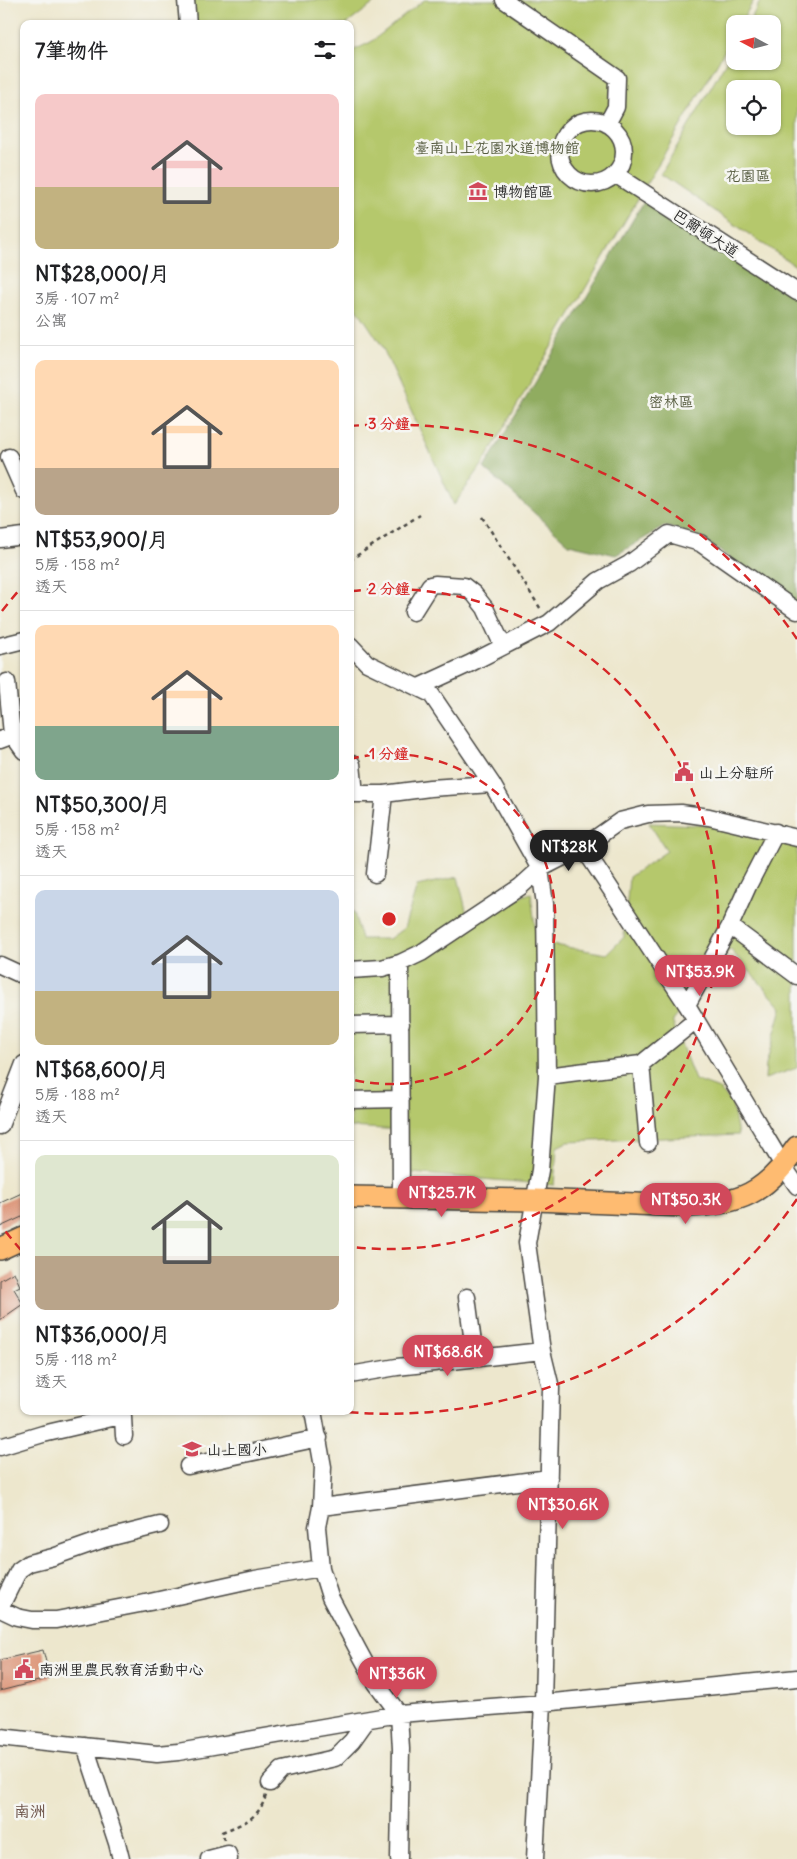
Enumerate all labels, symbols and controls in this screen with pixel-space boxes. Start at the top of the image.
north arrow [726,15,781,70]
map controls [726,15,781,135]
icon: filters [311,36,339,64]
text: 7筆物件 [35,37,108,64]
button: locate [726,80,781,135]
icon: home [142,127,232,217]
park label: 臺南山上花園水道博物館 [414,138,580,157]
park label: 花園區 [725,166,771,185]
museum icon: 博物館區 [467,180,489,202]
place label: 博物館區 [493,182,553,201]
street label: 巴爾頓大道 [669,205,743,261]
text: NT$28,000/月 [35,260,170,287]
text: 3房 · 107 m² [35,288,120,308]
text: 公寓 [35,310,67,330]
icon: home [142,392,232,482]
park label: 密林區 [648,392,694,411]
text: 3 分鐘 [368,414,410,433]
text: NT$53,900/月 [35,526,169,553]
text: 5房 · 158 m² [35,554,120,574]
text: 透天 [35,576,67,596]
text: 2 分鐘 [368,579,410,598]
icon: home [142,657,232,747]
text: 1 分鐘 [369,744,409,763]
public building icon: 山上分駐所 [673,761,695,783]
place label: 山上分駐所 [699,763,774,782]
text: NT$50,300/月 [35,791,170,818]
text: 5房 · 158 m² [35,819,120,839]
pin: NT$28K [528,830,610,872]
text: NT$28K [541,836,597,856]
text: 透天 [35,841,67,861]
centre of rings [380,910,398,928]
icon: home [142,922,232,1012]
pin: NT$53.9K [648,954,752,997]
text: NT$53.9K [666,961,734,981]
text: NT$68,600/月 [35,1056,169,1083]
text: 5房 · 188 m² [35,1084,120,1104]
text: 透天 [35,1106,67,1126]
pin: NT$25.7K [390,1176,494,1218]
text: NT$25.7K [408,1182,476,1202]
pin: NT$50.3K [634,1182,738,1225]
icon: home [142,1187,232,1277]
text: NT$50.3K [651,1189,721,1209]
text: NT$36,000/月 [35,1321,170,1348]
pin: NT$68.6K [396,1334,500,1377]
text: NT$68.6K [413,1341,483,1361]
text: 5房 · 118 m² [35,1349,117,1369]
text: 透天 [35,1371,67,1391]
school or university icon: 山上國小 [181,1438,203,1460]
place label: 山上國小 [207,1440,267,1459]
pin: NT$30.6K [511,1488,615,1530]
text: NT$30.6K [528,1494,598,1514]
pin: NT$36K [356,1656,438,1699]
public building icon: 南洲里農民教育活動中心 [13,1658,35,1680]
place label: 南洲里農民教育活動中心 [39,1660,204,1679]
text: NT$36K [369,1663,425,1683]
district label: 南洲 [14,1801,46,1821]

